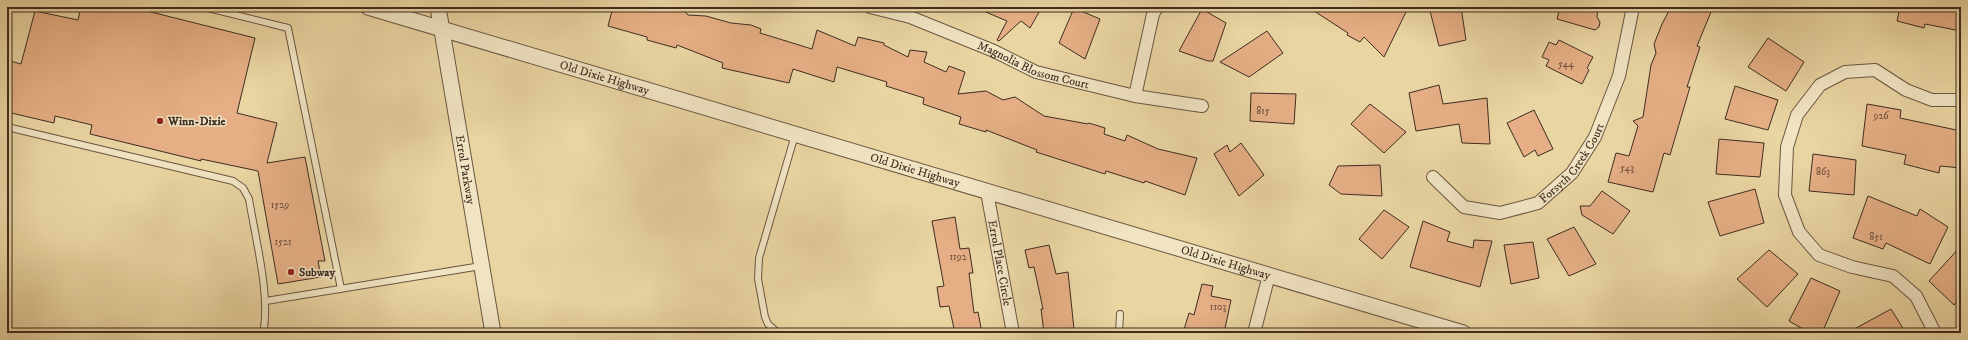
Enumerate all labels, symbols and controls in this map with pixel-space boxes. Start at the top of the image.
street label: Magnolia Blossom Court [975,38,1091,93]
street label: Old Dixie Highway [558,58,652,98]
house number: 544 [1558,58,1574,70]
house number: 815 [1256,105,1270,117]
house number: 926 [1872,110,1889,122]
place label: Winn-Dixie [167,114,226,129]
marker: Winn-Dixie [155,116,165,126]
street label: Forsyth Creek Court [1536,121,1608,206]
street label: Errol Parkway [452,134,478,206]
street label: Old Dixie Highway [868,150,962,191]
house number: 543 [1620,162,1634,174]
house number: 863 [1816,166,1830,178]
house number: 1529 [271,199,289,211]
street label: Errol Place Circle [984,219,1015,307]
house number: 851 [1869,231,1883,243]
house number: 1521 [274,236,292,248]
street label: Old Dixie Highway [1179,242,1273,283]
house number: 1192 [949,251,967,263]
place label: Subway [299,265,335,280]
marker: Subway [286,267,296,277]
house number: 1103 [1210,301,1226,313]

